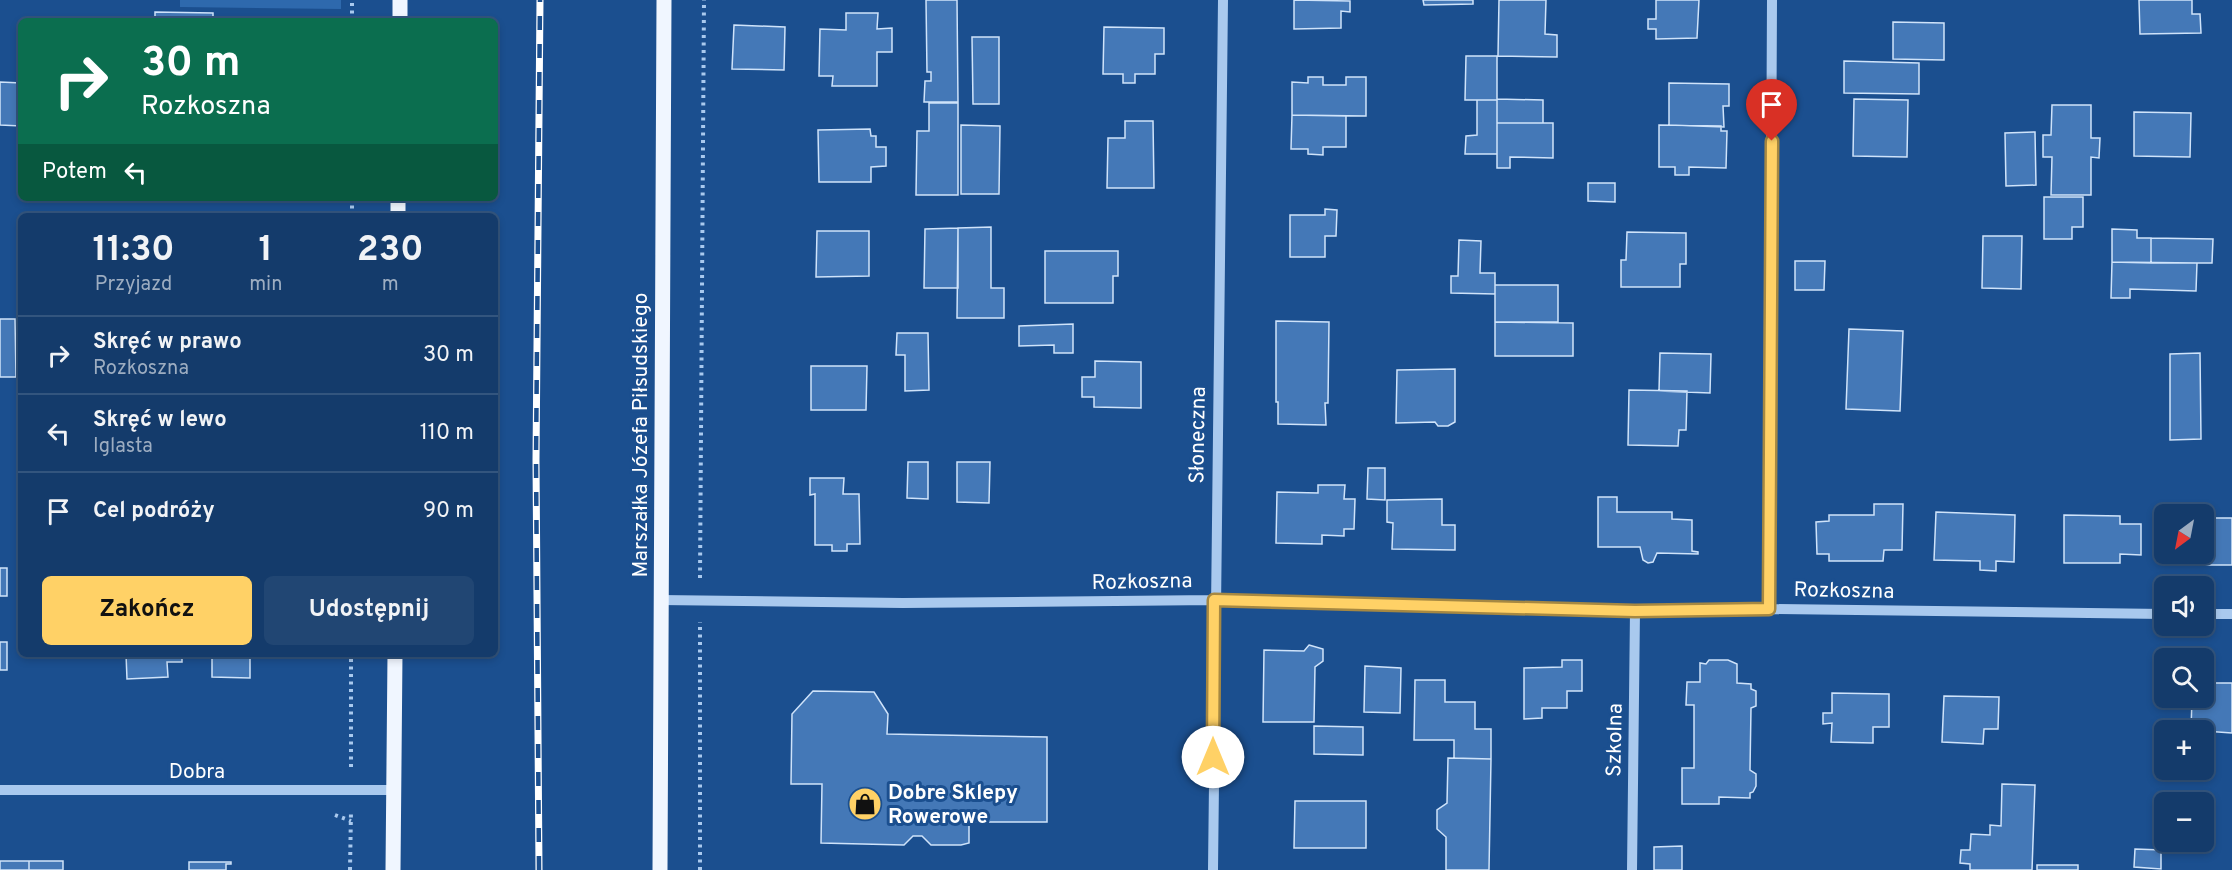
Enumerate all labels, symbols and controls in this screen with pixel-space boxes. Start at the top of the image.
text: 30 m [141,38,240,91]
icon: right [42,42,120,120]
pin [1746,79,1797,141]
icon: arrive [1755,88,1788,121]
text: Rozkoszna [141,90,271,124]
icon: left [119,156,152,189]
text: Potem [42,159,107,186]
text: 11:30 [92,228,175,274]
text: 1 [259,228,273,274]
text: 230 [357,228,424,274]
text: Przyjazd [95,272,172,298]
text: min [249,272,282,298]
text: m [382,272,399,298]
street label: Marszałka Józefa Piłsudskiego [628,292,655,578]
text: Skręć w prawo [93,329,242,356]
icon: right [42,339,75,372]
text: 30 m [423,342,474,369]
text: Rozkoszna [93,356,189,382]
street label: Słoneczna [1184,386,1213,484]
text: Skręć w lewo [93,407,227,434]
icon: left [42,417,75,450]
text: 110 m [420,420,474,447]
text: Iglasta [93,434,153,460]
icon: arrive [42,495,75,528]
text: Cel podróży [93,498,215,525]
text: 90 m [423,498,474,525]
north arrow [2154,504,2214,564]
map controls [2154,504,2214,852]
street label: Rozkoszna [1091,568,1193,597]
button: Zakończ [42,576,252,645]
button: Udostępnij [264,576,474,645]
button: sound [2154,576,2214,636]
street label: Rozkoszna [1793,577,1895,606]
button: search [2154,648,2214,708]
street label: Szkolna [1601,703,1630,777]
button: + [2154,720,2214,780]
position arrow [1181,725,1245,789]
street label: Dobra [169,759,225,786]
place label: Dobre Sklepy Rowerowe [888,780,1018,831]
shop icon: Dobre Sklepy Rowerowe [847,786,883,822]
button: − [2154,792,2214,852]

